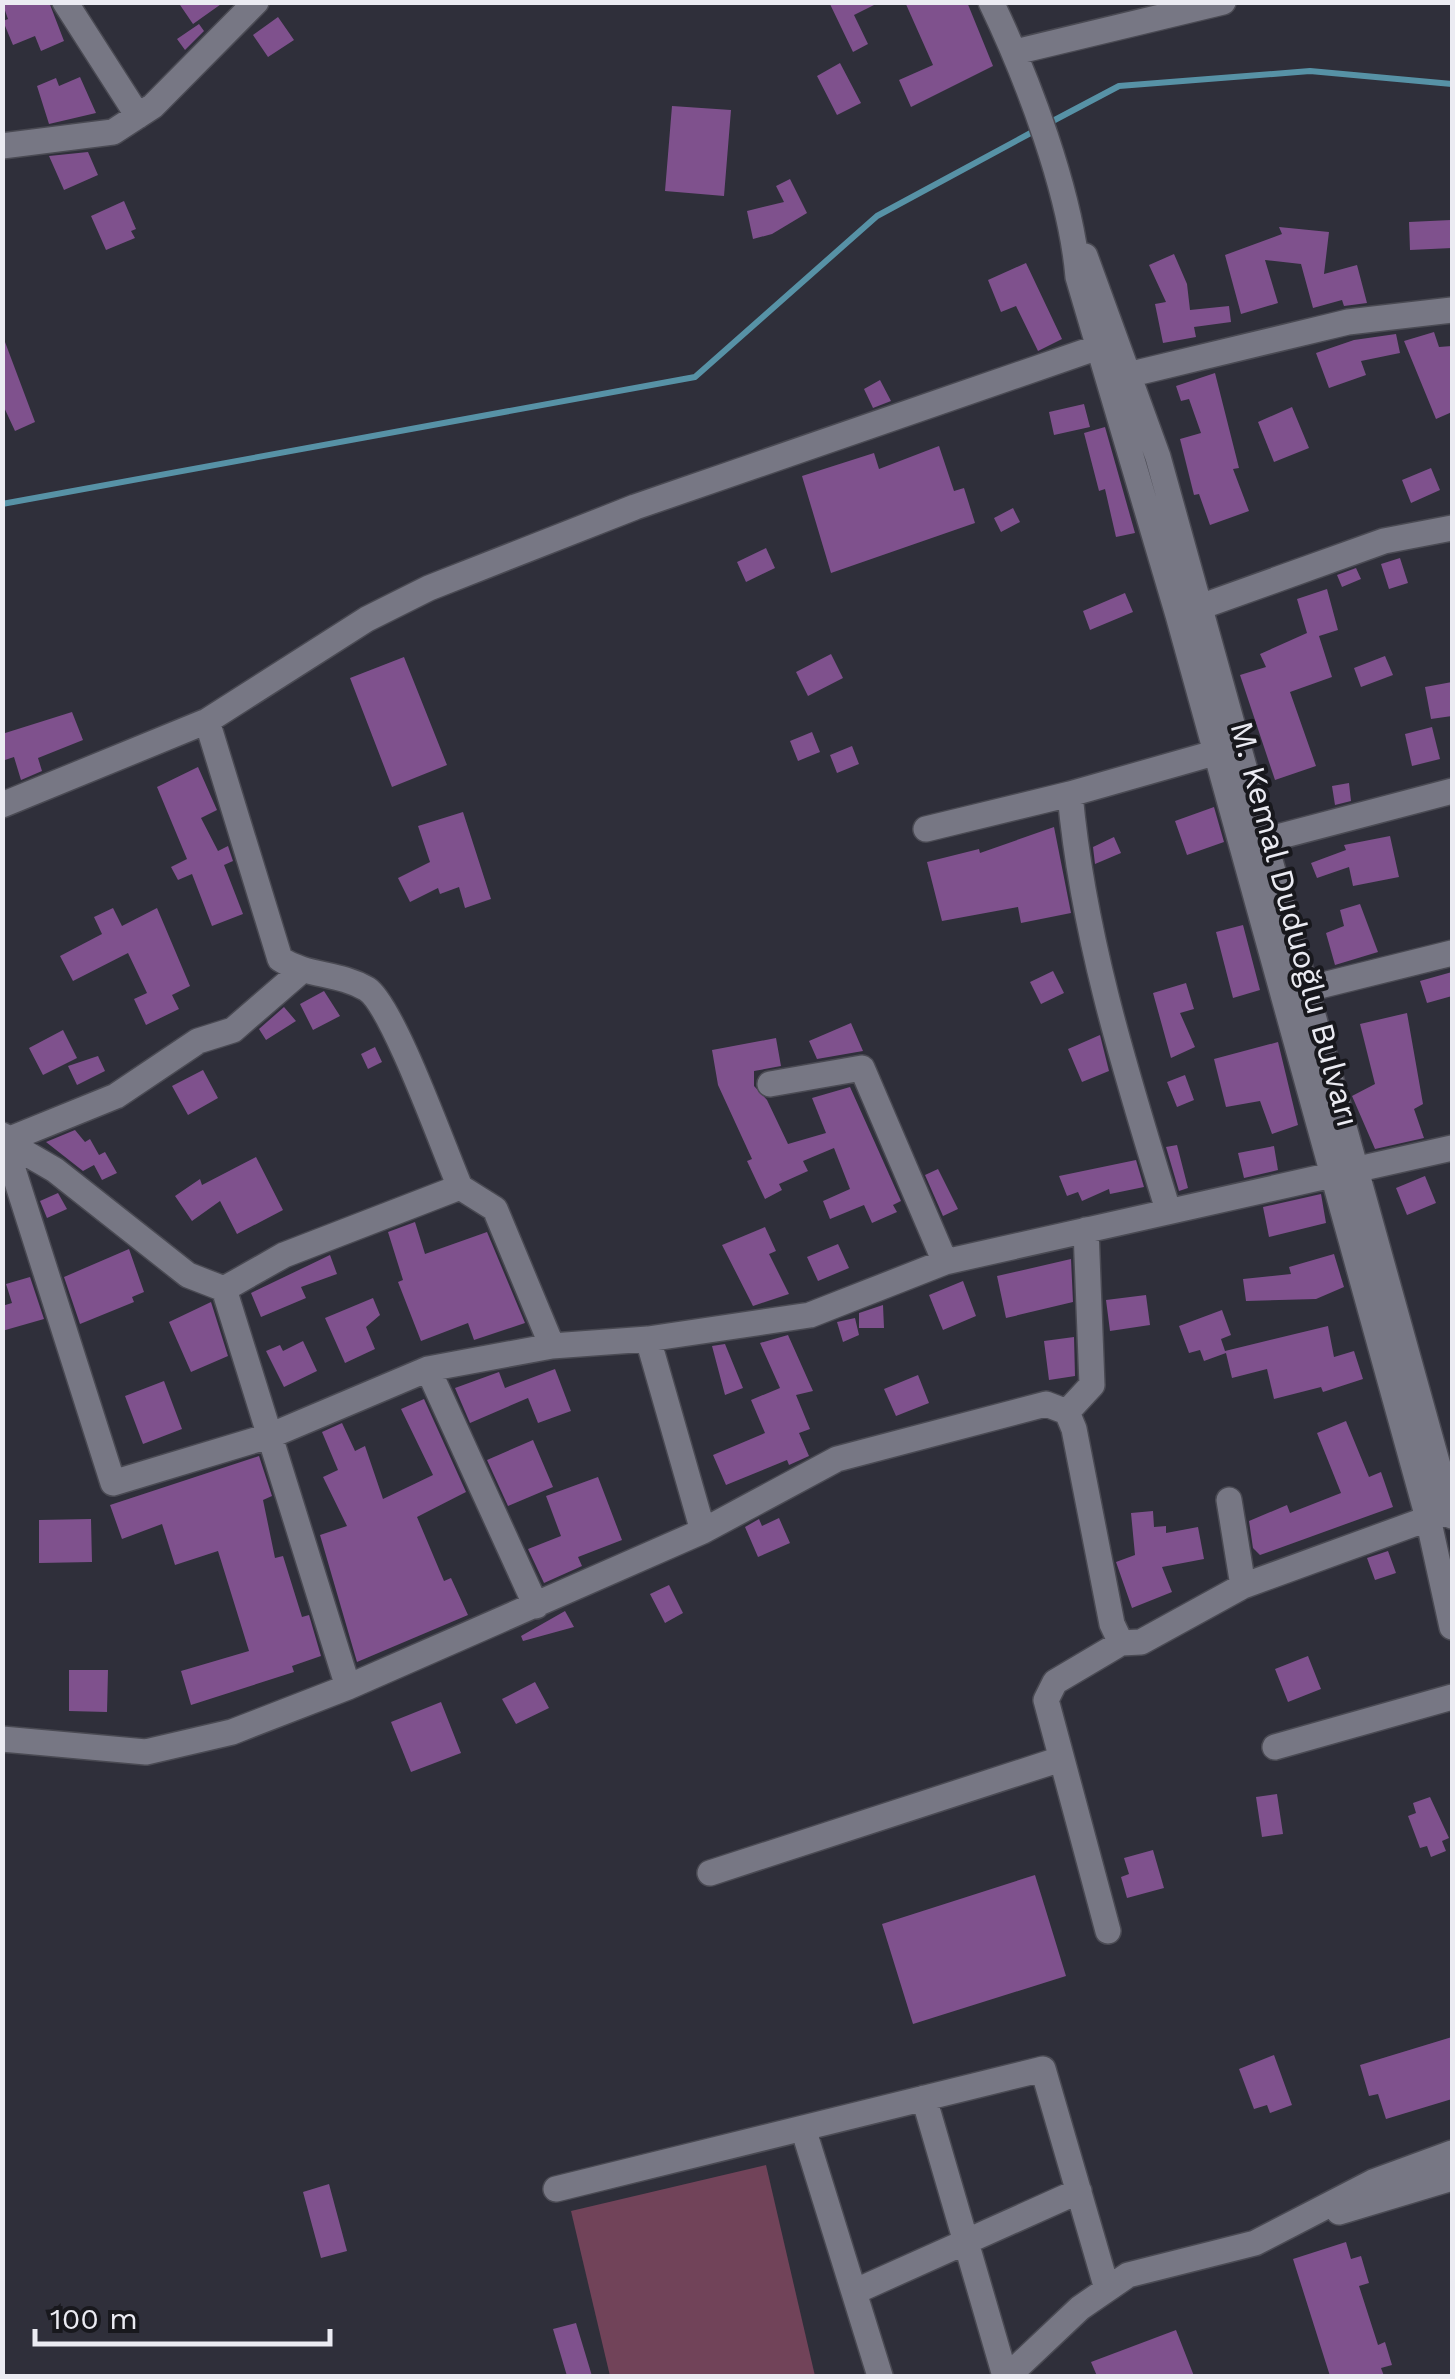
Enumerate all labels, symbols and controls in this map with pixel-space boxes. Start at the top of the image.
street label: M. Kemal Duduoğlu Bulvarı [1223,717,1367,1131]
scale bar [35,2284,330,2346]
text: 100 m [50,2301,138,2336]

